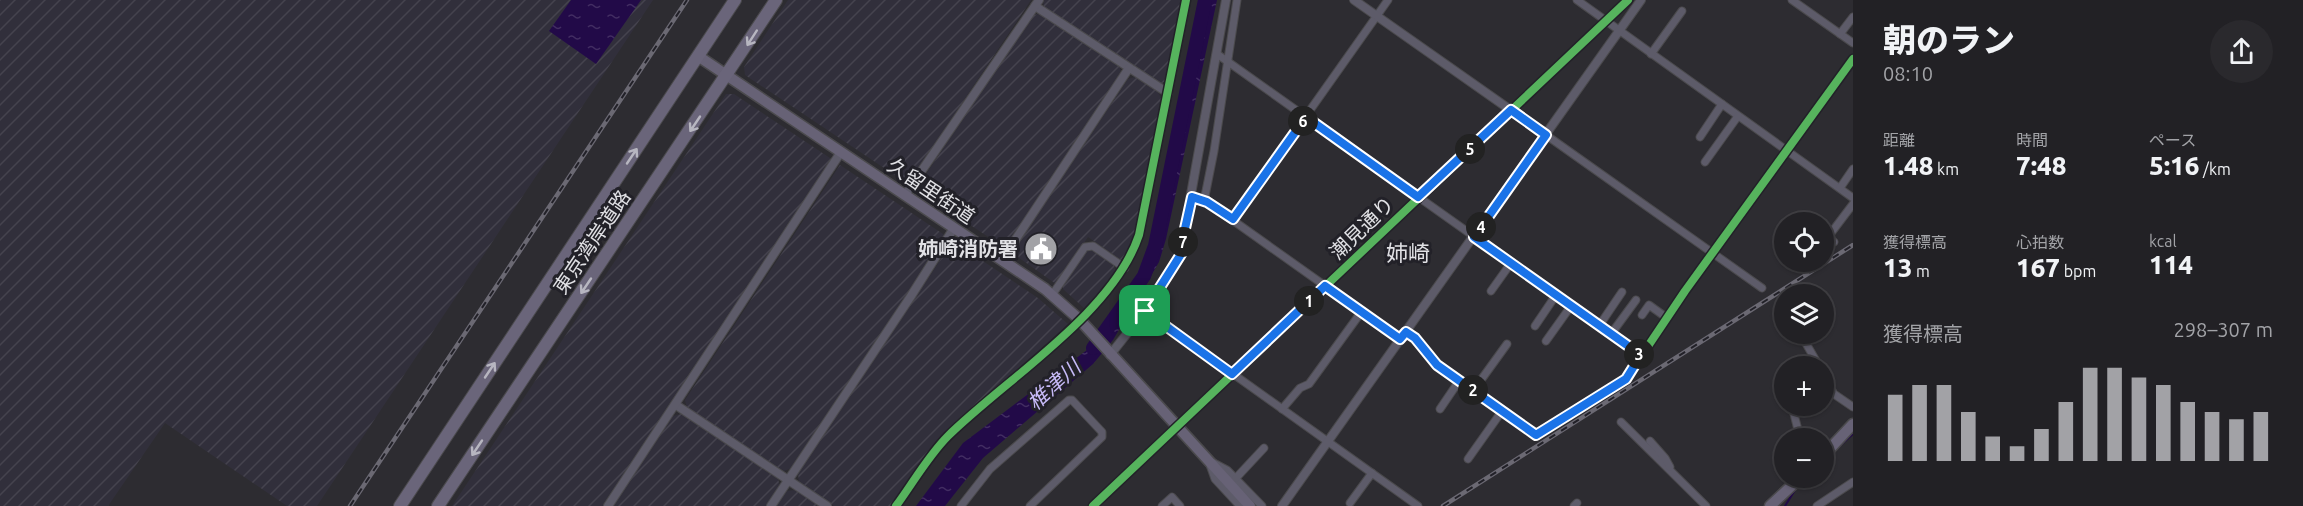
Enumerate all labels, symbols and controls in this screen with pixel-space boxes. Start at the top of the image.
button: share [2210,20,2273,83]
text: 朝のラン [1883,21,2015,58]
one-way arrow [746,29,758,45]
text: 08:10 [1883,62,1933,85]
pin: 6 [1288,106,1318,136]
text: 6 [1298,112,1308,130]
one-way arrow [688,115,700,132]
text: 距離 [1883,131,1915,149]
text: 時間 [2016,131,2048,149]
text: ペース [2149,131,2196,149]
pin: 5 [1455,134,1485,164]
text: 5 [1465,140,1475,158]
one-way arrow [626,148,638,164]
text: 1.48 [1883,151,1933,180]
text: 7:48 [2016,151,2066,180]
text: 5:16 [2149,151,2199,180]
street label: 久留里街道 [883,153,979,228]
text: km [1933,160,1959,178]
text: /km [2199,160,2231,178]
street label: 東京湾岸道路 [548,186,635,298]
street label: 潮見通り [1325,192,1398,264]
pin: 4 [1466,212,1496,242]
map controls [1774,212,1834,488]
button: locate [1774,212,1834,272]
text: 4 [1476,218,1486,236]
pin: 7 [1168,227,1198,257]
public building icon: 姉崎消防署 [1023,231,1059,267]
text: kcal [2149,232,2177,250]
text: 7 [1178,233,1188,251]
text: 獲得標高 [1883,233,1947,251]
text: 心拍数 [2016,233,2064,251]
place label: 姉崎消防署 [918,237,1018,260]
district label: 姉崎 [1386,240,1430,265]
text: 114 [2149,250,2193,279]
text: 13 [1883,253,1912,282]
text: 167 [2016,253,2060,282]
text: m [1912,262,1930,280]
text: bpm [2060,262,2096,280]
one-way arrow [580,277,592,293]
button: layers [1774,284,1834,344]
pin [1119,285,1170,336]
pin: 1 [1294,286,1324,316]
text: 1 [1304,292,1314,310]
icon: arrive [1128,294,1161,327]
text: 298–307 m [2174,318,2273,341]
text: 獲得標高 [1883,322,1963,345]
pin: 3 [1624,339,1654,369]
text: 3 [1634,345,1644,363]
water label: 椎津川 [1022,353,1086,414]
button: + [1774,356,1834,416]
one-way arrow [484,362,496,379]
pin: 2 [1458,375,1488,405]
text: 2 [1468,381,1478,399]
button: − [1774,428,1834,488]
one-way arrow [471,439,483,455]

